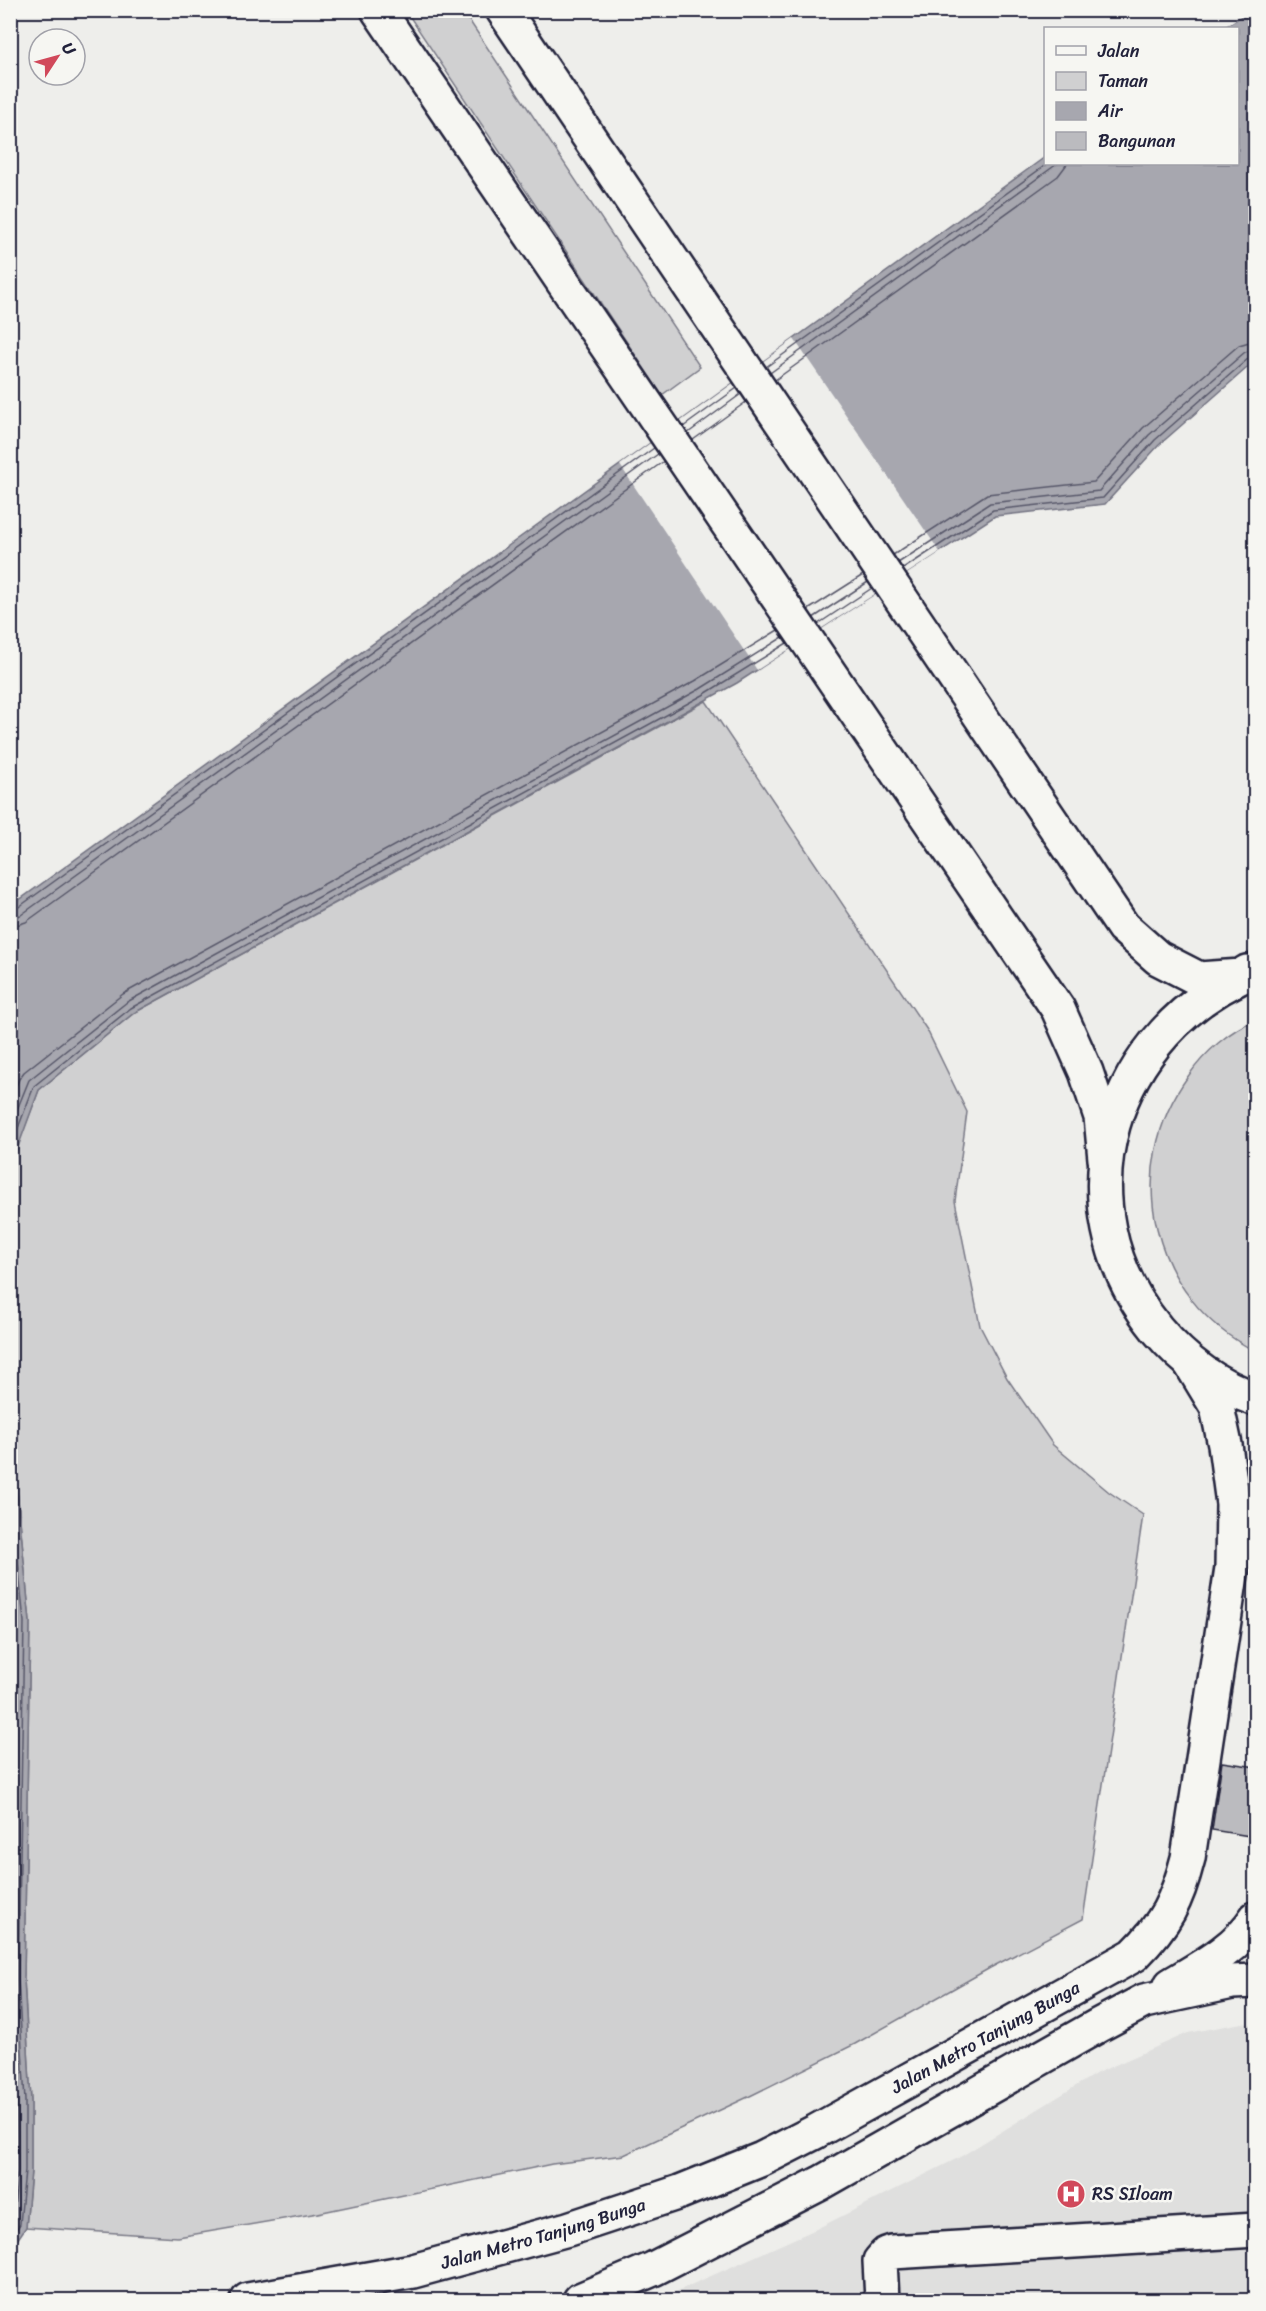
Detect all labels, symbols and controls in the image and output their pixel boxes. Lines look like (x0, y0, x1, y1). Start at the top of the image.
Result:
north arrow (27, 27, 87, 87)
legend (1044, 27, 1239, 165)
text: Jalan (1097, 35, 1140, 67)
text: U (54, 36, 84, 62)
text: Taman (1098, 65, 1148, 97)
text: Air (1097, 95, 1124, 127)
text: Bangunan (1098, 125, 1176, 157)
street label: Jalan Metro Tanjung Bunga (884, 1971, 1087, 2103)
hospital icon: RS SIloam (1055, 2178, 1087, 2210)
place label: RS SIloam (1092, 2178, 1173, 2210)
street label: Jalan Metro Tanjung Bunga (436, 2188, 651, 2279)

